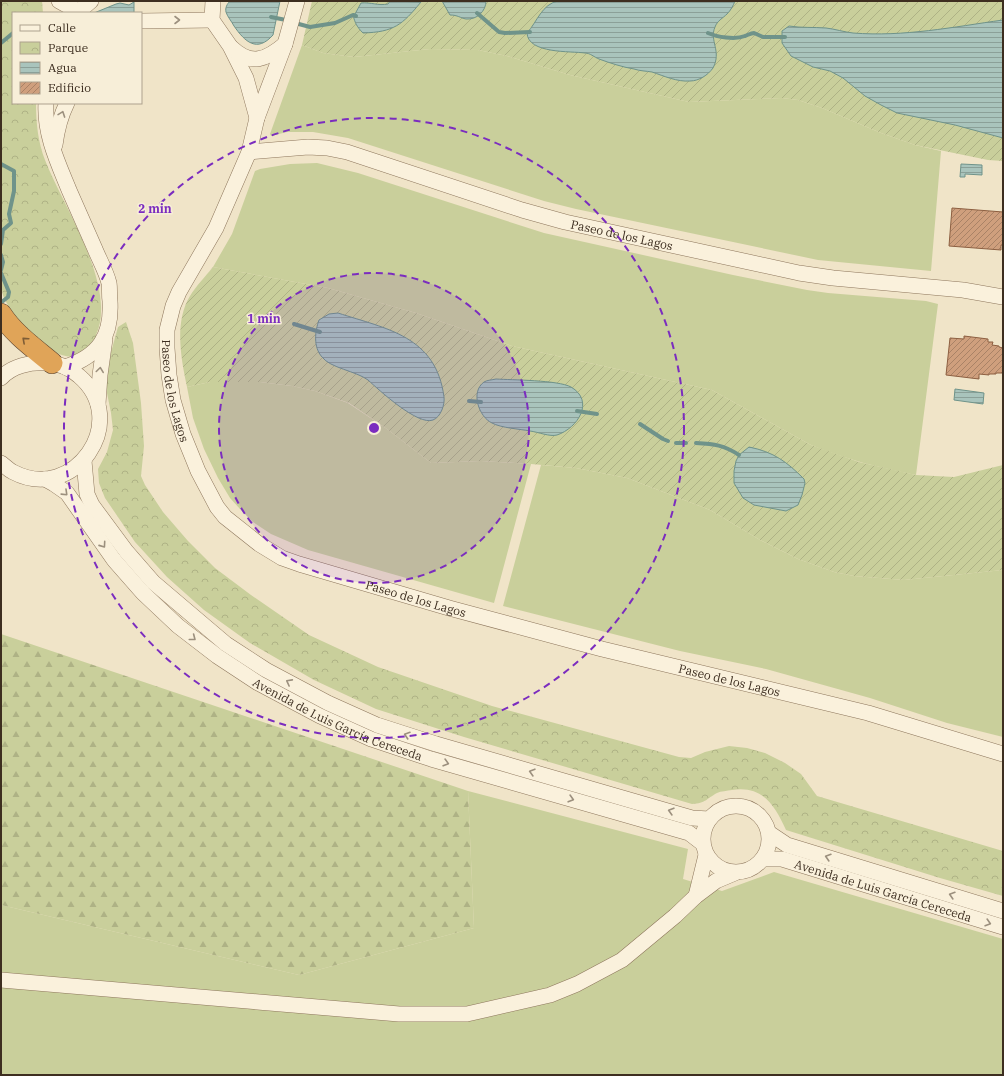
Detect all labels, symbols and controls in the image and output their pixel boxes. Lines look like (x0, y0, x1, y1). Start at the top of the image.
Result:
legend (12, 12, 142, 104)
one-way arrow (174, 16, 180, 24)
text: Calle (48, 20, 76, 35)
text: Parque (48, 40, 88, 55)
text: Agua (48, 60, 77, 75)
text: Edificio (48, 80, 91, 95)
one-way arrow (57, 111, 66, 118)
text: 2 min (138, 201, 172, 216)
street label: Paseo de los Lagos (570, 216, 675, 253)
text: 1 min (247, 311, 281, 326)
one-way arrow (22, 337, 30, 345)
street label: Paseo de los Lagos (159, 340, 193, 444)
one-way arrow (96, 367, 104, 373)
centre of rings (367, 421, 381, 435)
one-way arrow (60, 488, 68, 496)
one-way arrow (98, 541, 106, 548)
street label: Paseo de los Lagos (364, 576, 468, 620)
one-way arrow (189, 633, 196, 640)
street label: Paseo de los Lagos (677, 660, 782, 699)
street label: Avenida de Luis García Cereceda (250, 674, 425, 763)
one-way arrow (286, 679, 293, 687)
one-way arrow (404, 731, 411, 740)
one-way arrow (442, 758, 449, 767)
one-way arrow (529, 768, 536, 777)
one-way arrow (567, 794, 574, 803)
one-way arrow (667, 808, 674, 816)
one-way arrow (825, 853, 832, 862)
street label: Avenida de Luis García Cereceda (793, 856, 974, 925)
one-way arrow (949, 892, 956, 900)
one-way arrow (985, 918, 992, 927)

